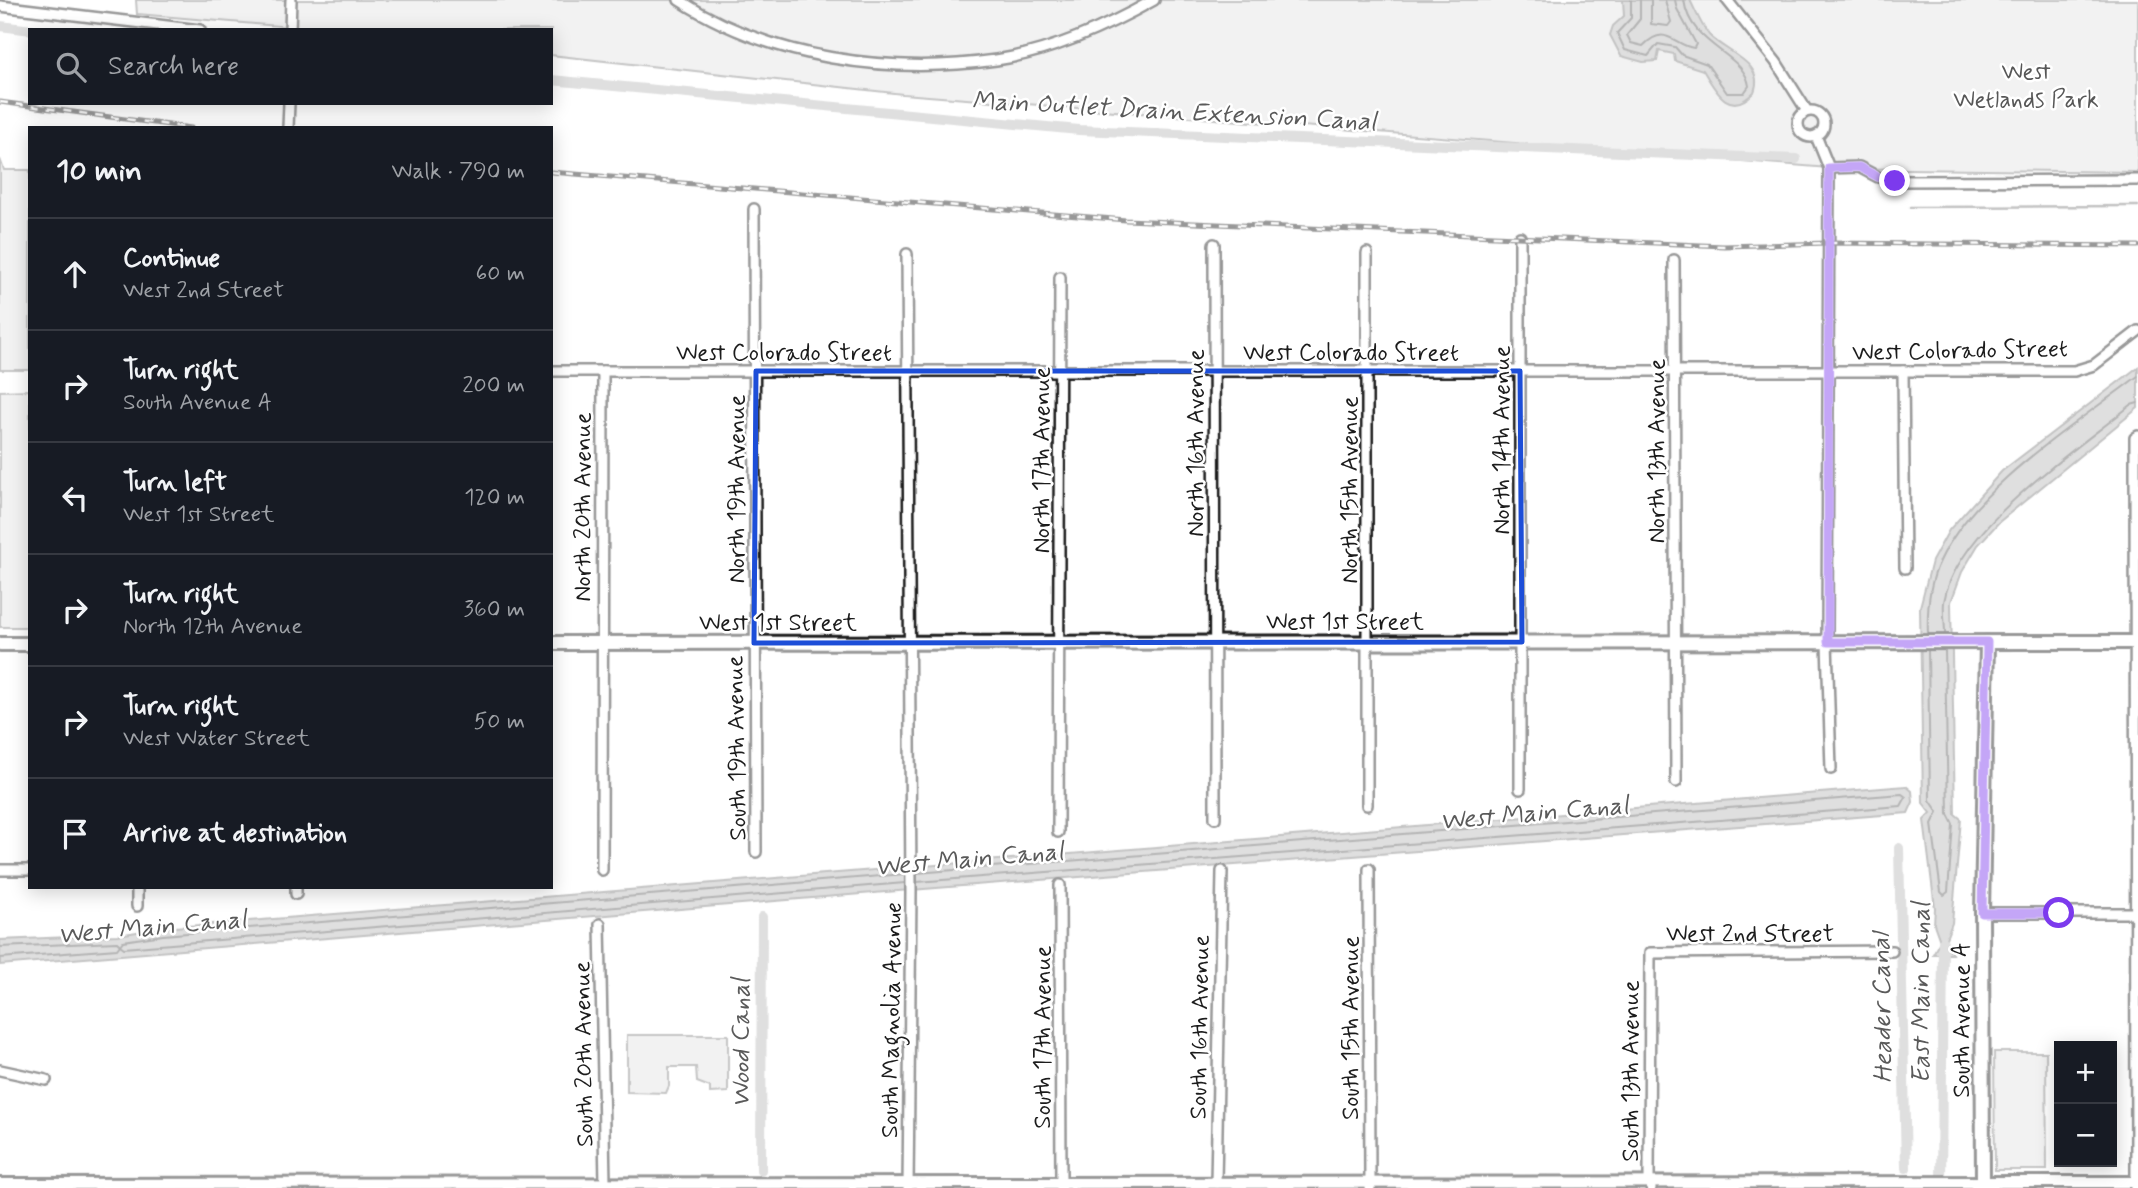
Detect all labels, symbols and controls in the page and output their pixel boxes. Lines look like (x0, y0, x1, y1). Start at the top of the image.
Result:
search box (28, 28, 553, 105)
icon: search (52, 48, 90, 86)
text: Search here (108, 50, 239, 84)
park label: West Wetlands Park (1953, 57, 2099, 116)
water label: Main Outlet Drain Extension Canal (971, 84, 1380, 140)
text: 10 min (56, 152, 142, 191)
text: Walk · 790 m (392, 157, 525, 187)
route end (1879, 165, 1910, 196)
text: Continue (123, 242, 220, 276)
icon: ahead (56, 255, 94, 293)
text: 60 m (476, 259, 525, 289)
text: West 2nd Street (123, 276, 284, 306)
street label: West Colorado Street (1852, 334, 2068, 369)
street label: West Colorado Street (676, 338, 892, 369)
street label: West Colorado Street (1243, 338, 1459, 369)
street label: North 14th Avenue (1487, 345, 1518, 535)
street label: North 16th Avenue (1181, 349, 1212, 537)
text: Turn right (123, 354, 239, 388)
street label: North 13th Avenue (1642, 358, 1673, 543)
street label: North 17th Avenue (1027, 366, 1058, 553)
icon: right (56, 367, 94, 405)
text: 200 m (462, 371, 525, 401)
text: South Avenue A (123, 388, 272, 418)
street label: North 19th Avenue (722, 394, 753, 584)
street label: North 15th Avenue (1335, 396, 1366, 584)
street label: North 20th Avenue (568, 412, 599, 602)
text: Turn left (123, 466, 227, 500)
icon: left (56, 479, 94, 517)
text: 120 m (464, 483, 525, 513)
text: West 1st Street (123, 500, 275, 530)
text: Turn right (123, 578, 239, 612)
icon: right (56, 591, 94, 629)
text: 360 m (464, 595, 525, 625)
street label: West 1st Street (1266, 607, 1424, 638)
street label: West 1st Street (699, 608, 857, 639)
text: North 12th Avenue (123, 612, 303, 642)
street label: South 19th Avenue (720, 655, 755, 841)
text: Turn right (123, 690, 239, 724)
icon: right (56, 703, 94, 741)
text: 50 m (474, 707, 525, 737)
text: West Water Street (123, 724, 310, 754)
water label: West Main Canal (1438, 789, 1633, 839)
icon: arrive (56, 815, 94, 853)
text: Arrive at destination (123, 817, 347, 851)
water label: West Main Canal (873, 835, 1068, 885)
route start (2043, 897, 2074, 928)
water label: East Main Canal (1905, 899, 1939, 1084)
street label: South Magnolia Avenue (875, 902, 913, 1138)
water label: West Main Canal (56, 903, 251, 953)
street label: West 2nd Street (1666, 919, 1834, 950)
water label: Header Canal (1865, 929, 1901, 1083)
street label: South 16th Avenue (1183, 934, 1218, 1120)
street label: South 15th Avenue (1336, 936, 1367, 1120)
street label: South Avenue A (1947, 942, 1978, 1098)
street label: South 17th Avenue (1028, 945, 1059, 1129)
street label: South 20th Avenue (567, 961, 602, 1147)
water label: Wood Canal (725, 976, 759, 1108)
street label: South 13th Avenue (1616, 980, 1647, 1162)
map controls (2054, 1041, 2117, 1167)
button: + (2054, 1041, 2117, 1104)
button: − (2054, 1104, 2117, 1167)

